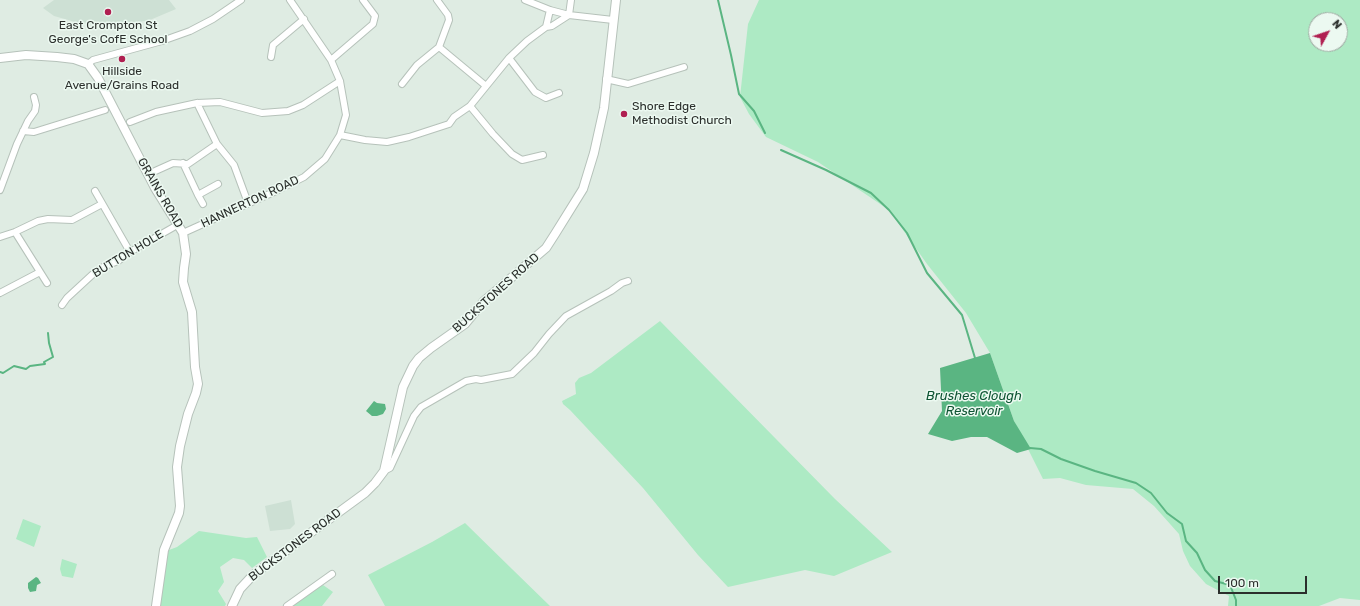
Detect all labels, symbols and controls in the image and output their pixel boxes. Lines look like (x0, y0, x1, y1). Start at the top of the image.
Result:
marker: East Crompton St George's CofE School (103, 7, 113, 17)
north arrow (1308, 12, 1348, 52)
text: N (1329, 17, 1344, 32)
place label: East Crompton St George's CofE School (49, 19, 167, 47)
marker: Hillside Avenue/Grains Road (117, 54, 127, 64)
place label: Hillside Avenue/Grains Road (65, 65, 179, 93)
place label: Shore Edge Methodist Church (632, 100, 732, 128)
marker: Shore Edge Methodist Church (619, 109, 629, 119)
street label: GRAINS ROAD (134, 156, 186, 230)
street label: HANNERTON ROAD (199, 173, 301, 231)
street label: BUTTON HOLE (90, 227, 166, 281)
street label: BUCKSTONES ROAD (450, 250, 542, 336)
water label: Brushes Clough Reservoir (926, 388, 1022, 419)
street label: BUCKSTONES ROAD (246, 506, 344, 584)
scale bar (1220, 568, 1309, 594)
text: 100 m (1225, 576, 1259, 590)

